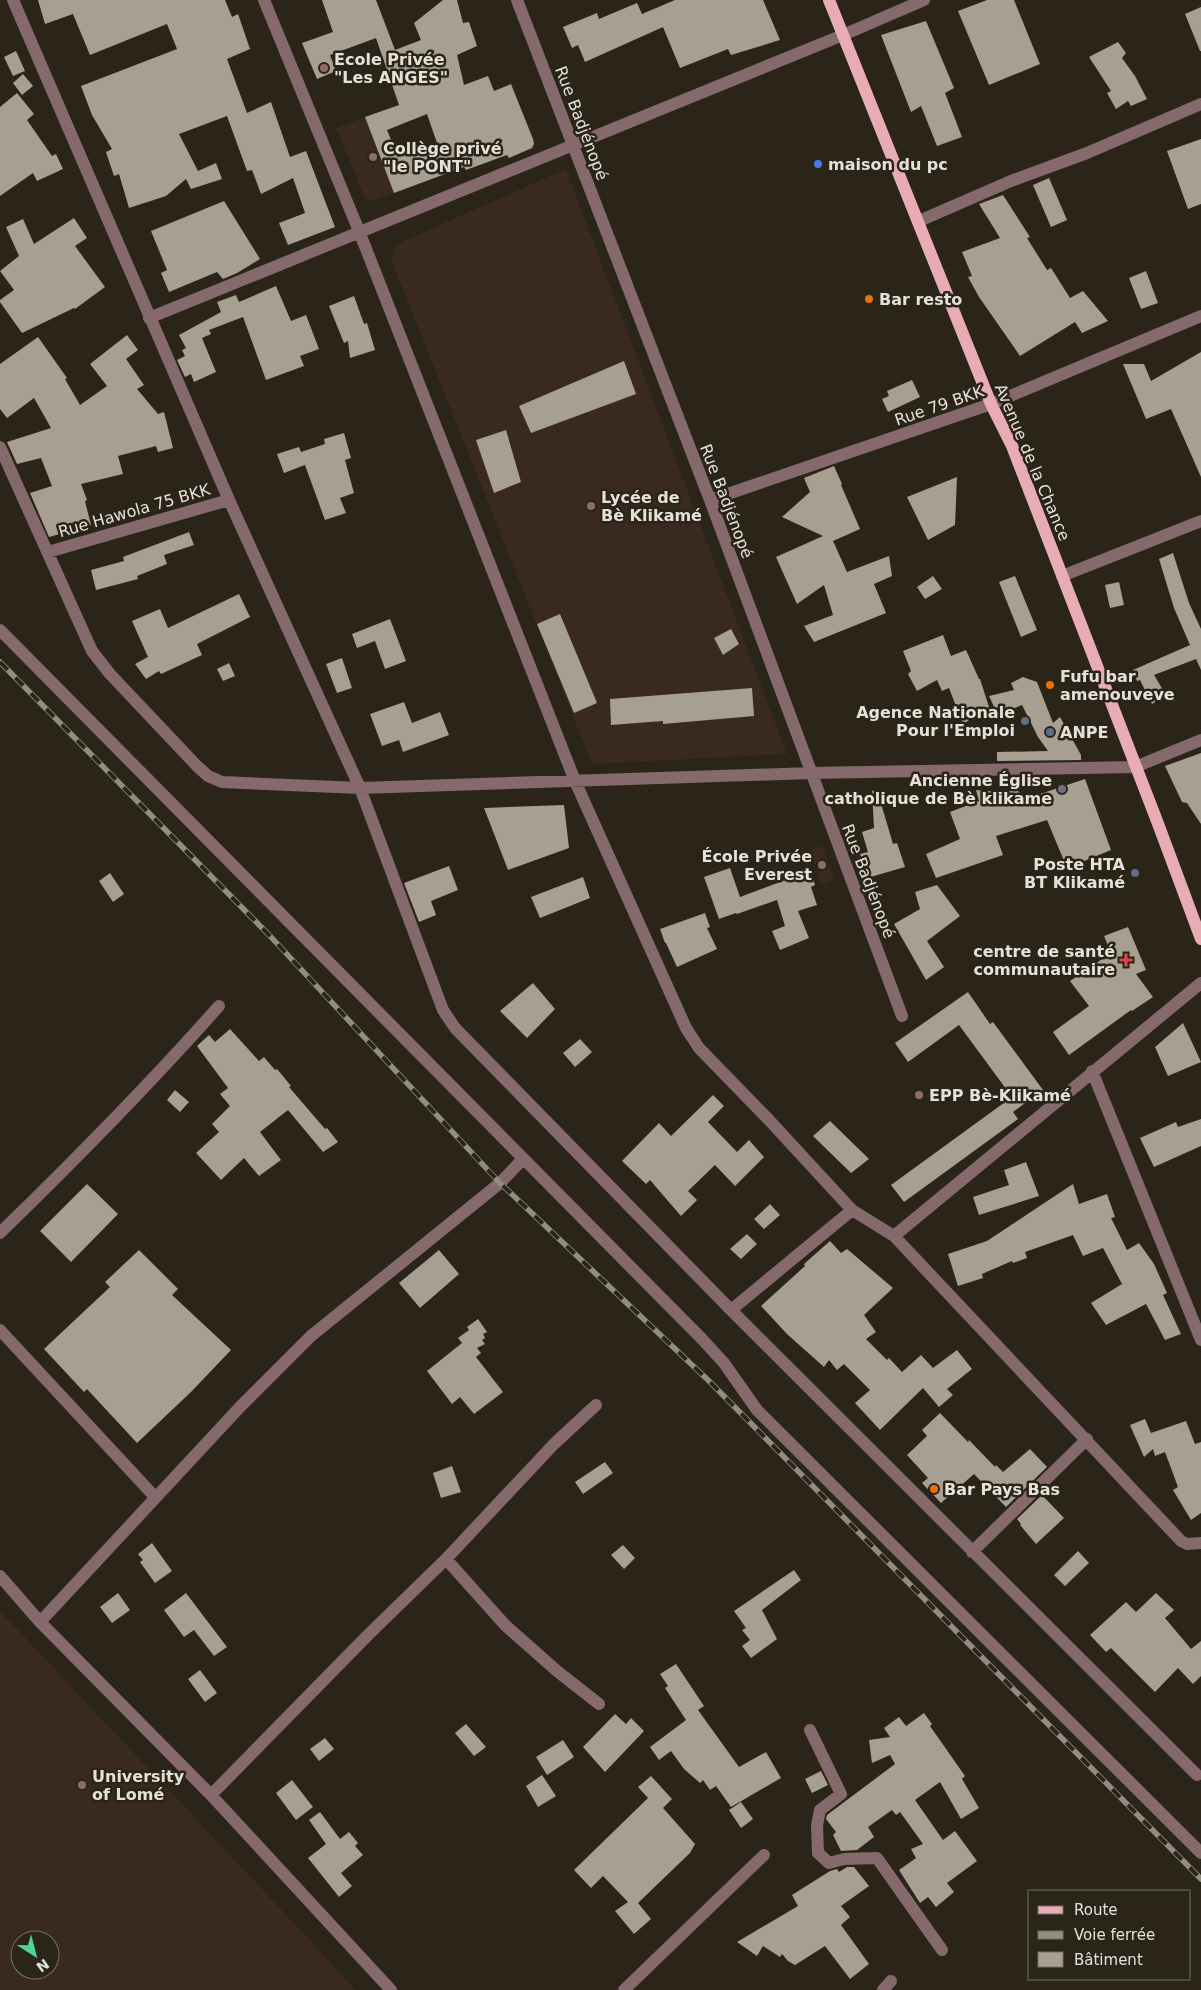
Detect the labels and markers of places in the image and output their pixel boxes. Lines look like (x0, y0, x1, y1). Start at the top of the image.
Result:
place label: Ecole Privée "Les ANGES" (334, 50, 448, 87)
marker: Ecole Privée "Les ANGES" (318, 62, 330, 74)
place label: Collège privé "le PONT" (383, 139, 502, 176)
marker: Collège privé "le PONT" (367, 151, 379, 163)
place label: maison du pc (828, 155, 948, 174)
marker: maison du pc (812, 158, 824, 170)
place label: Bar resto (879, 290, 962, 309)
marker: Bar resto (863, 293, 875, 305)
place label: Lycée de Bè Klikamé (601, 488, 702, 525)
marker: Lycée de Bè Klikamé (585, 500, 597, 512)
place label: Fufu bar amenouveve (1060, 667, 1175, 704)
marker: Fufu bar amenouveve (1044, 679, 1056, 691)
place label: Agence Nationale Pour l'Emploi (856, 703, 1015, 740)
marker: Agence Nationale Pour l'Emploi (1019, 715, 1031, 727)
place label: ANPE (1060, 723, 1108, 742)
marker: ANPE (1044, 726, 1056, 738)
place label: Ancienne Église catholique de Bè klikame (824, 771, 1052, 808)
marker: Ancienne Église catholique de Bè klikame (1056, 783, 1068, 795)
place label: École Privée Everest (701, 847, 812, 884)
place label: Poste HTA BT Klikamé (1024, 855, 1126, 892)
marker: École Privée Everest (816, 859, 828, 871)
marker: Poste HTA BT Klikamé (1129, 867, 1141, 879)
place label: centre de santé communautaire (973, 942, 1115, 979)
marker: centre de santé communautaire (1119, 953, 1133, 967)
place label: EPP Bè-Klikamé (929, 1086, 1071, 1105)
marker: EPP Bè-Klikamé (913, 1089, 925, 1101)
place label: Bar Pays Bas (944, 1480, 1060, 1499)
marker: Bar Pays Bas (928, 1483, 940, 1495)
place label: University of Lomé (92, 1767, 185, 1804)
marker: University of Lomé (76, 1779, 88, 1791)

